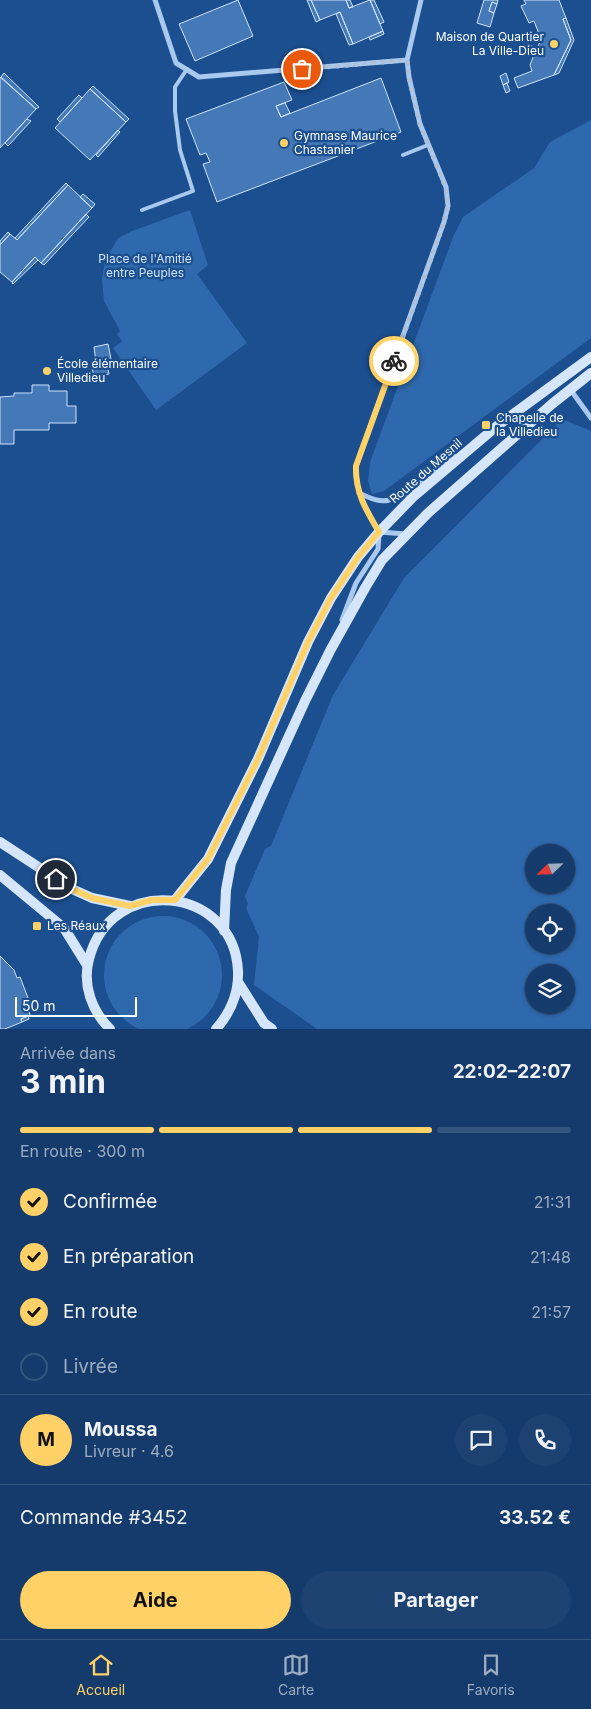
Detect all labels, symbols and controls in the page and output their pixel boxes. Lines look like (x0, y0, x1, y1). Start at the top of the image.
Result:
place label: Maison de Quartier La Ville-Dieu (436, 29, 544, 58)
marker: Maison de Quartier La Ville-Dieu (548, 38, 560, 50)
pin (281, 48, 323, 90)
icon: bag (288, 55, 316, 83)
place label: Gymnase Maurice Chastanier (294, 128, 397, 157)
marker: Gymnase Maurice Chastanier (278, 137, 290, 149)
park label: Place de l'Amitié entre Peuples (98, 251, 192, 280)
courier (369, 336, 419, 386)
icon: bike (380, 347, 408, 375)
place label: École élémentaire Villedieu (57, 356, 158, 385)
marker: École élémentaire Villedieu (41, 365, 53, 377)
place label: Chapelle de la Villedieu (496, 410, 563, 439)
marker: Chapelle de la Villedieu (480, 419, 492, 431)
street label: Route du Mesnil (386, 435, 465, 506)
north arrow (525, 844, 575, 894)
map controls (525, 844, 575, 1014)
pin (35, 858, 77, 900)
icon: home (42, 865, 70, 893)
button: locate (525, 904, 575, 954)
place label: Les Réaux (47, 918, 106, 933)
marker: Les Réaux (31, 920, 43, 932)
button: layers (525, 964, 575, 1014)
scale bar (15, 994, 138, 1017)
text: 50 m (22, 997, 56, 1014)
text: Arrivée dans (20, 1043, 116, 1063)
text: 22:02–22:07 (453, 1060, 571, 1083)
text: 3 min (20, 1062, 106, 1101)
text: En route · 300 m (20, 1141, 145, 1161)
icon: check (20, 1188, 48, 1216)
text: Confirmée (63, 1190, 157, 1213)
text: 21:31 (534, 1192, 571, 1212)
icon: check (20, 1243, 48, 1271)
text: En préparation (63, 1245, 194, 1268)
text: 21:48 (530, 1247, 571, 1267)
icon: check (20, 1298, 48, 1326)
text: En route (63, 1300, 138, 1323)
text: 21:57 (531, 1302, 571, 1322)
text: Livrée (63, 1355, 118, 1378)
button: chat (455, 1414, 507, 1466)
button: phone (519, 1414, 571, 1466)
text: Moussa (84, 1418, 158, 1441)
text: M (37, 1428, 55, 1451)
text: Livreur · 4.6 (84, 1441, 174, 1461)
text: Commande #3452 (20, 1506, 188, 1529)
text: 33.52 € (499, 1506, 571, 1529)
button: Aide (20, 1571, 291, 1629)
button: Partager (301, 1571, 571, 1629)
tab: Accueil (76, 1651, 125, 1698)
tab: Carte (278, 1651, 314, 1698)
tab: Favoris (467, 1651, 515, 1698)

